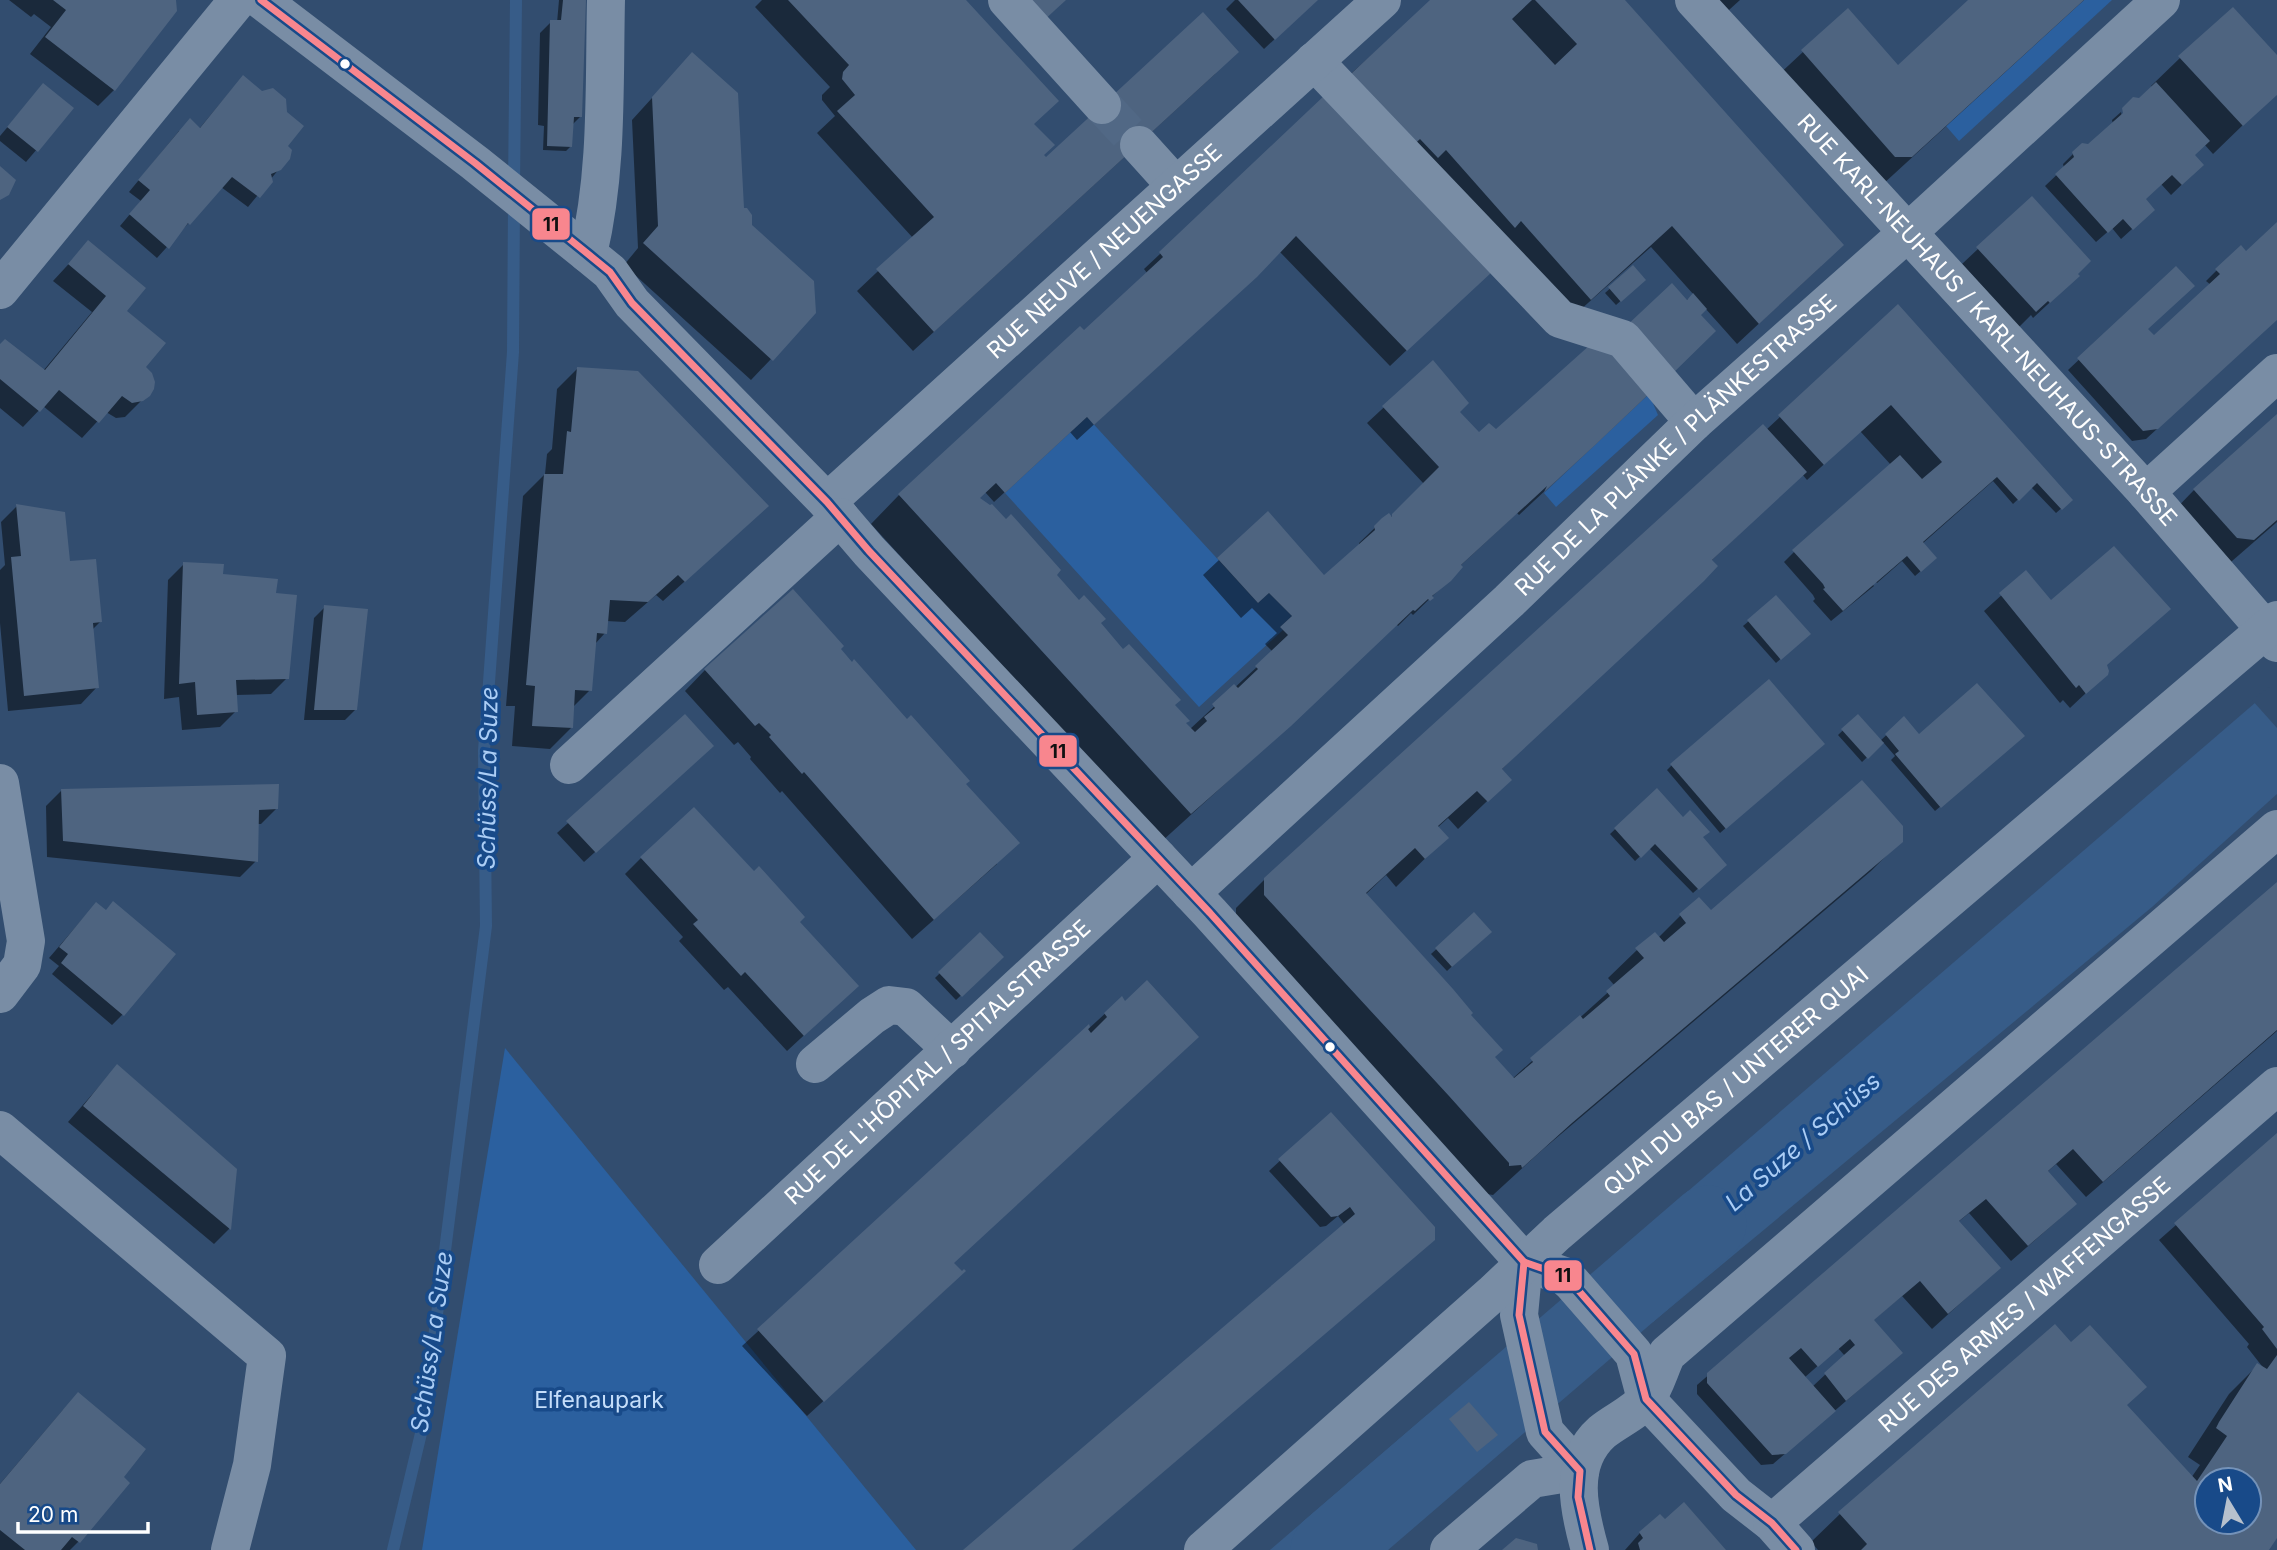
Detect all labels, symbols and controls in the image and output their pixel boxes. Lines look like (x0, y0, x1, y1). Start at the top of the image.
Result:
unlabelled marker (338, 57, 352, 71)
street label: RUE KARL-NEUHAUS / KARL-NEUHAUS-STRASSE (1792, 108, 2183, 532)
street label: RUE NEUVE / NEUENGASSE (981, 138, 1228, 364)
line badge: 11 (531, 207, 571, 241)
text: 11 (543, 213, 559, 236)
street label: RUE DE LA PLÄNKE / PLÄNKESTRASSE (1509, 288, 1842, 602)
water label: Schüss/La Suze (471, 686, 504, 870)
line badge: 11 (1038, 734, 1078, 768)
text: 11 (1050, 740, 1066, 763)
street label: RUE DE L'HÔPITAL / SPITALSTRASSE (779, 914, 1096, 1210)
street label: QUAI DU BAS / UNTERER QUAI (1597, 960, 1874, 1201)
unlabelled marker (1323, 1040, 1337, 1054)
water label: La Suze / Schüss (1719, 1066, 1886, 1217)
street label: RUE DES ARMES / WAFFENGASSE (1873, 1171, 2176, 1438)
water label: Schüss/La Suze (404, 1249, 459, 1434)
line badge: 11 (1543, 1259, 1583, 1292)
text: 11 (1555, 1264, 1571, 1287)
park label: Elfenaupark (534, 1386, 664, 1414)
north arrow (2193, 1466, 2263, 1536)
text: N (2216, 1472, 2234, 1497)
scale bar (18, 1490, 147, 1534)
text: 20 m (28, 1502, 78, 1527)

